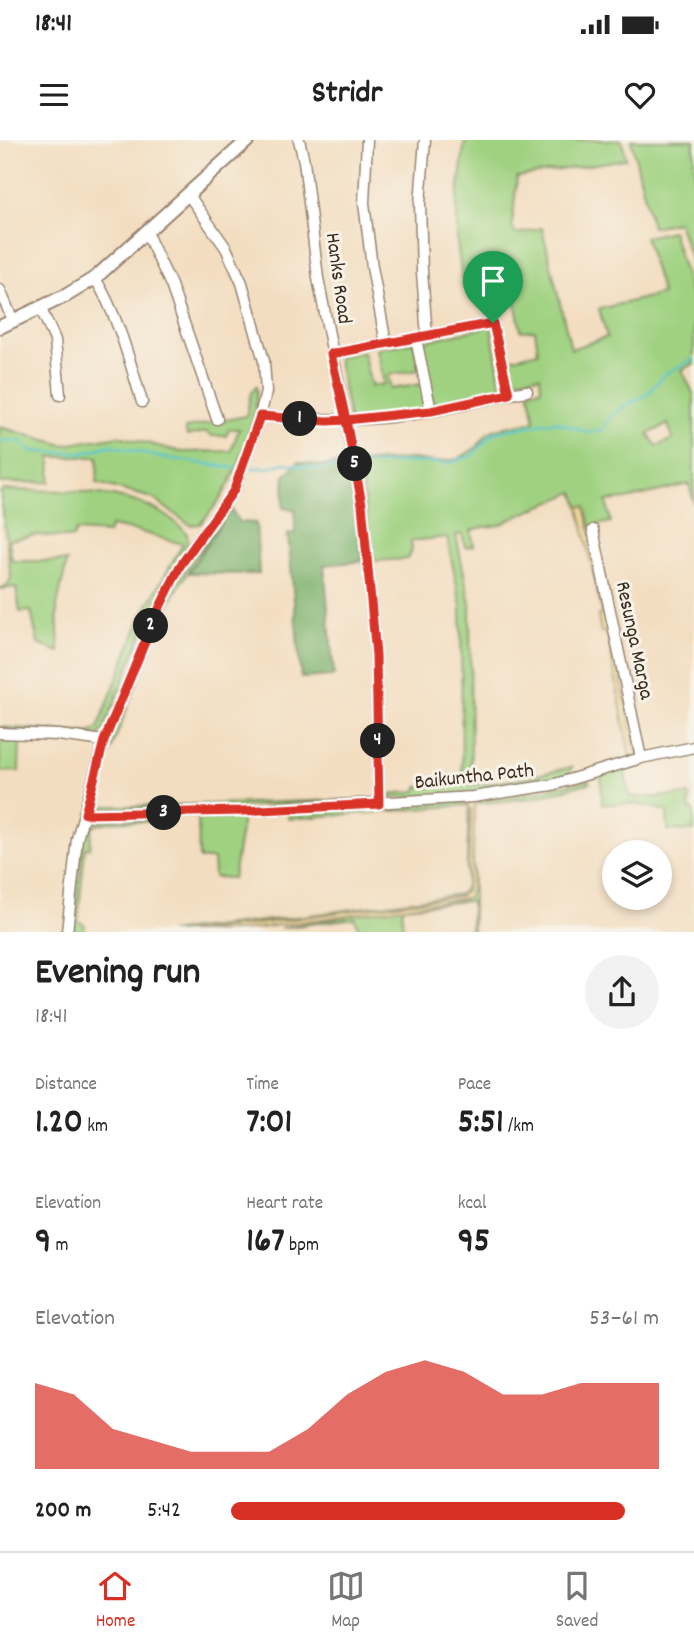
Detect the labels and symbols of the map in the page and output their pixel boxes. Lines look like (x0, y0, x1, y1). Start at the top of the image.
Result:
street label: Hanks Road (316, 231, 358, 326)
pin (463, 251, 523, 323)
pin: 1 (282, 402, 318, 436)
pin: 5 (338, 446, 372, 482)
street label: Resunga Marga (606, 579, 660, 704)
pin: 2 (134, 608, 168, 644)
pin: 4 (360, 724, 396, 758)
street label: Baikuntha Path (413, 757, 535, 799)
pin: 3 (146, 796, 182, 830)

